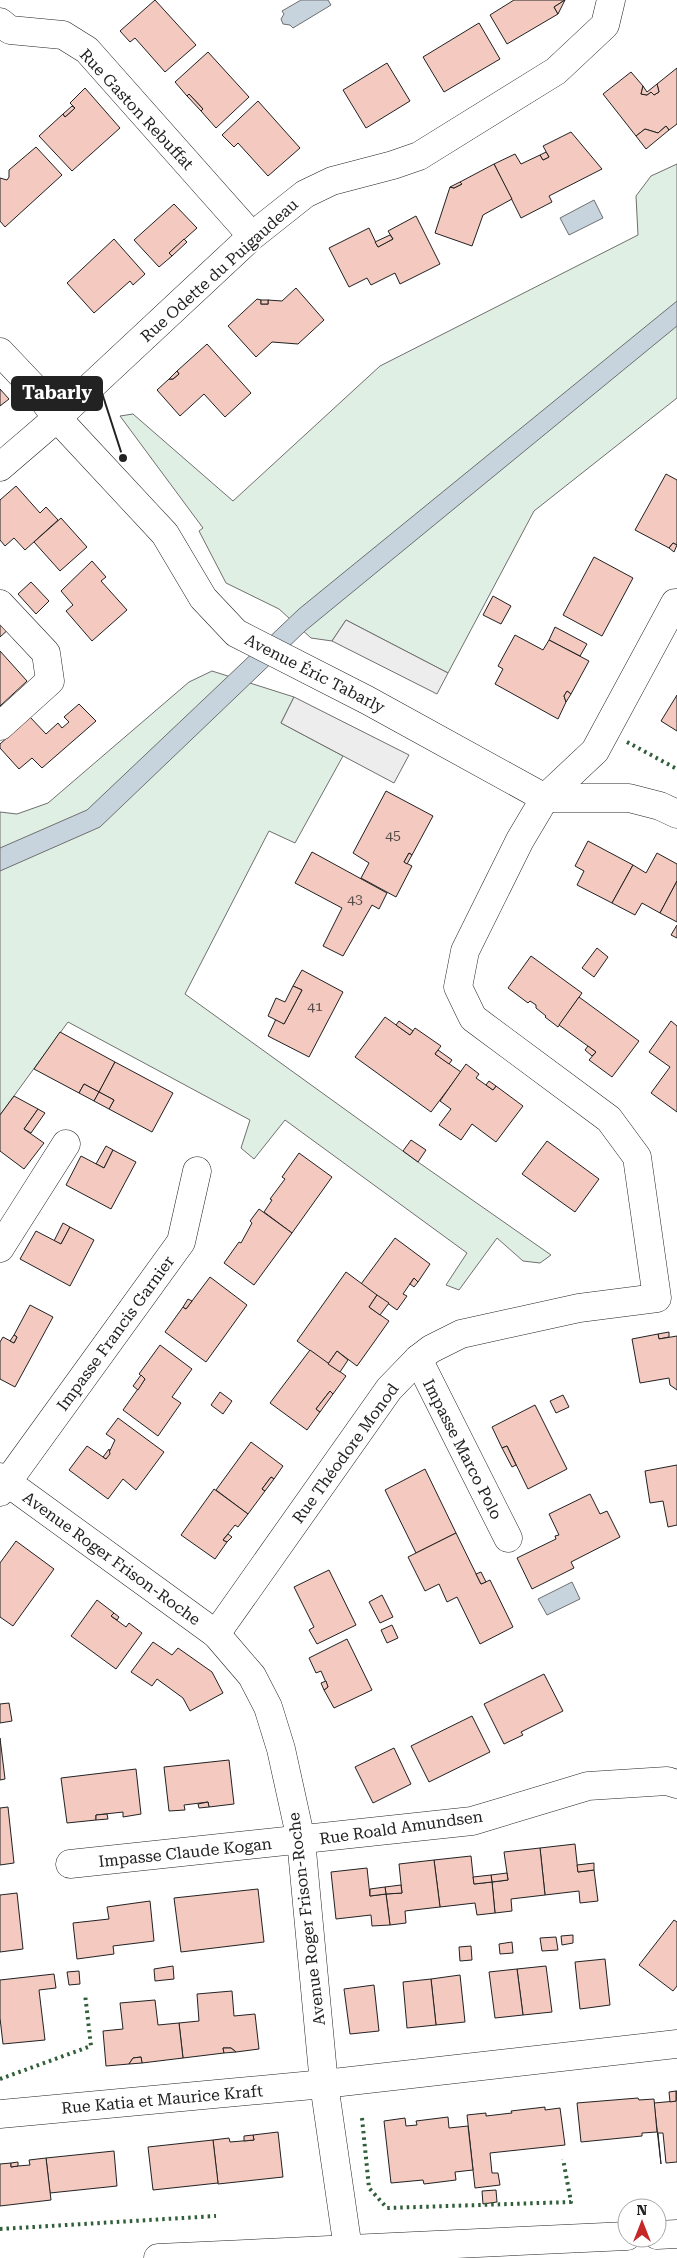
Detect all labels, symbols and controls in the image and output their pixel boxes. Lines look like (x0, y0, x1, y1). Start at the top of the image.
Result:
street label: Rue Gaston Rebuffat (76, 45, 198, 174)
street label: Rue Odette du Puigaudeau (137, 195, 302, 346)
callout: Tabarly (12, 377, 102, 410)
text: Tabarly (22, 382, 92, 403)
street label: Avenue Éric Tabarly (242, 630, 388, 717)
house number: 45 (385, 827, 401, 843)
house number: 43 (347, 891, 363, 907)
house number: 41 (307, 998, 323, 1014)
street label: Impasse Francis Garnier (53, 1252, 178, 1414)
street label: Impasse Marco Polo (419, 1376, 506, 1523)
street label: Rue Théodore Monod (288, 1380, 402, 1527)
street label: Avenue Roger Frison-Roche (19, 1488, 204, 1629)
street label: Rue Roald Amundsen (318, 1807, 484, 1848)
street label: Avenue Roger Frison-Roche (284, 1811, 329, 2027)
street label: Impasse Claude Kogan (97, 1834, 273, 1871)
street label: Rue Katia et Maurice Kraft (60, 2081, 264, 2118)
north arrow (617, 2198, 667, 2248)
text: N (637, 2202, 648, 2218)

